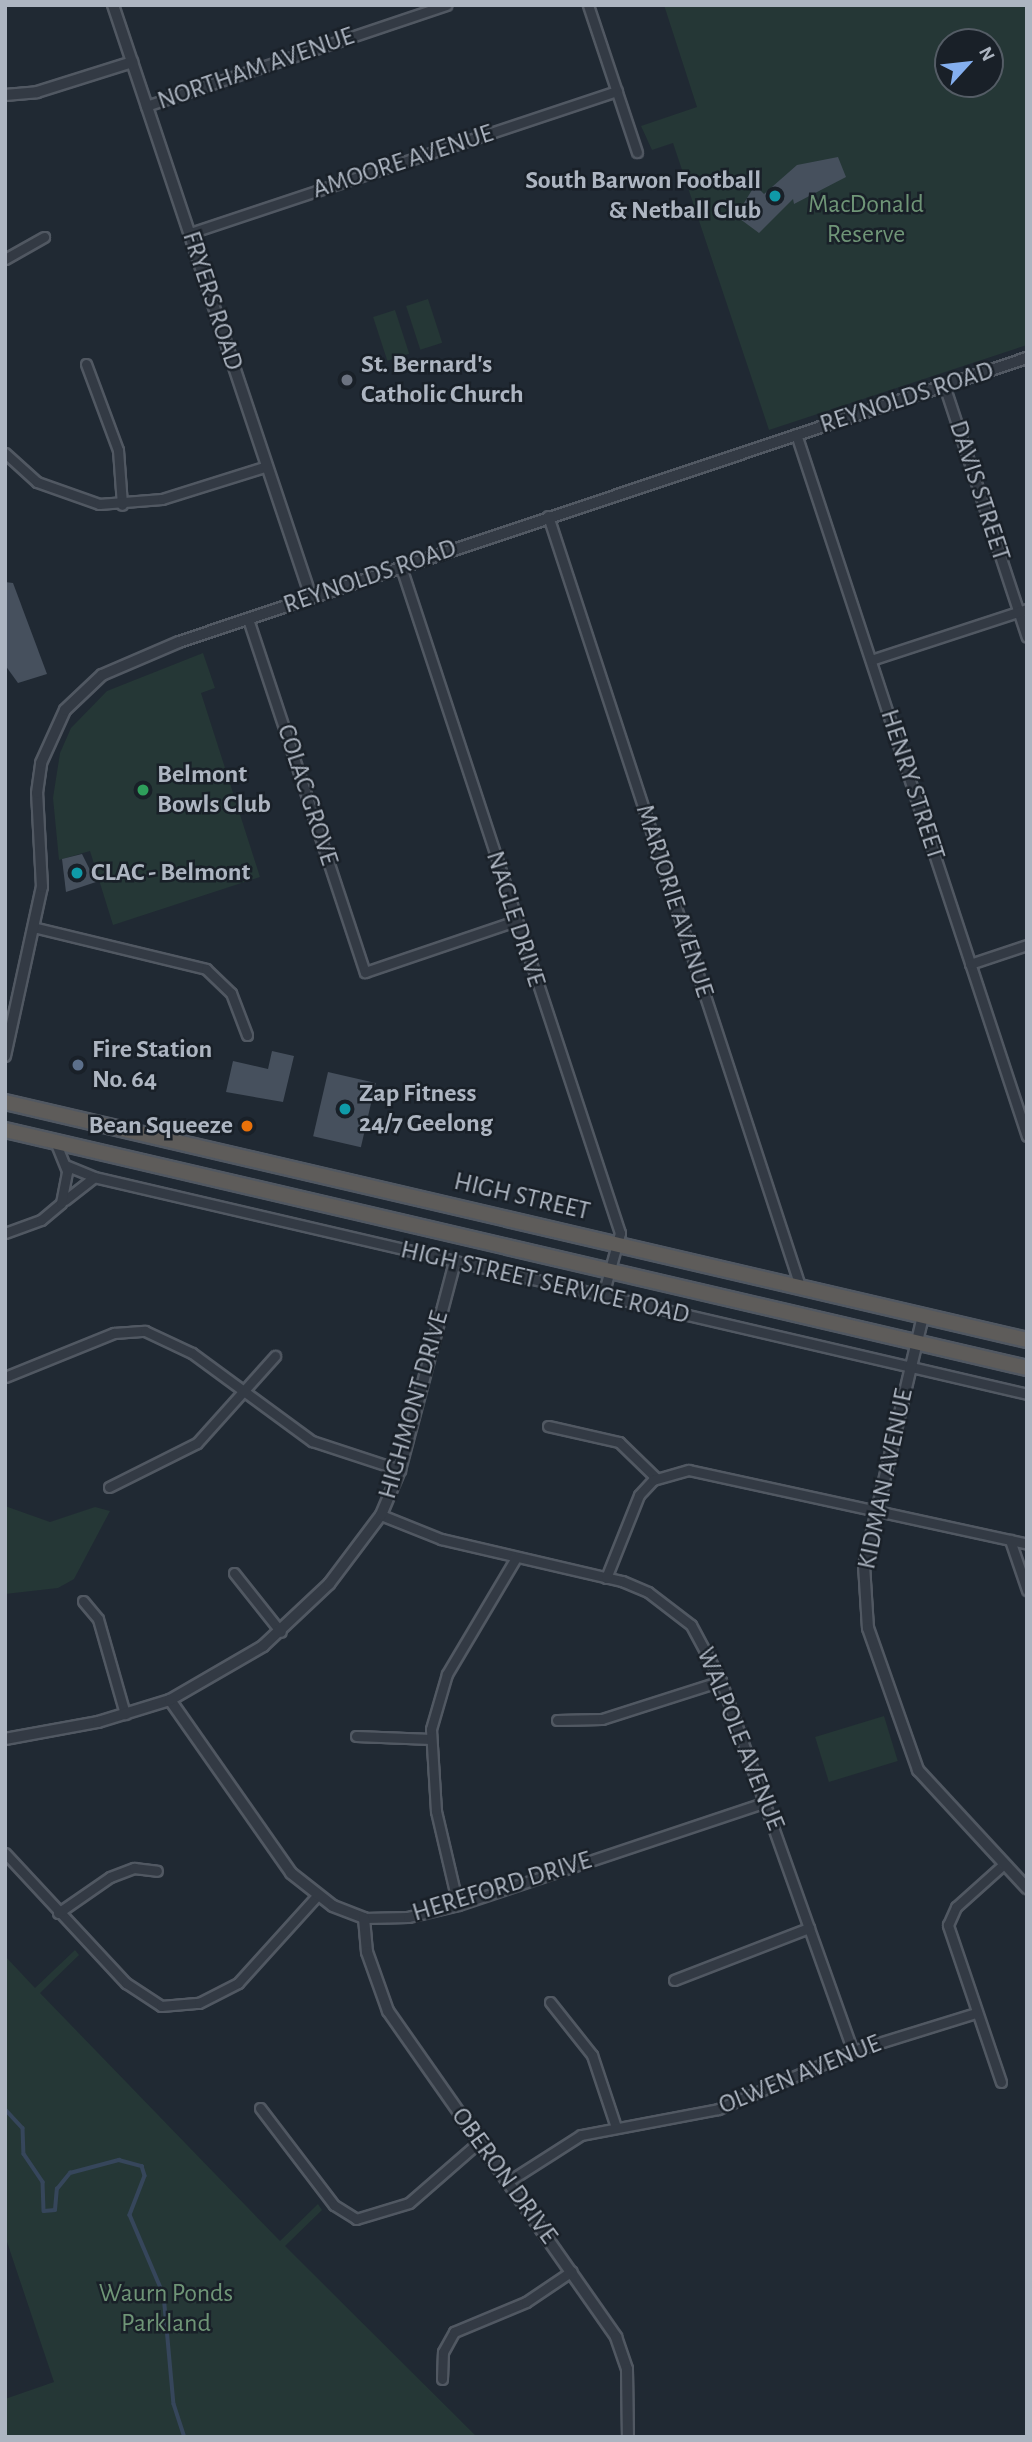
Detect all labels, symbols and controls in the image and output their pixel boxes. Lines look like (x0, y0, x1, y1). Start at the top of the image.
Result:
street label: NORTHAM AVENUE (154, 21, 358, 117)
north arrow (934, 28, 1004, 98)
text: N (975, 44, 998, 64)
street label: AMOORE AVENUE (309, 118, 497, 206)
place label: South Barwon Football & Netball Club (525, 165, 761, 227)
marker: South Barwon Football & Netball Club (767, 188, 783, 204)
park label: MacDonald Reserve (808, 189, 924, 250)
street label: FRYERS ROAD (175, 228, 249, 374)
place label: St. Bernard's Catholic Church (361, 349, 524, 410)
street label: REYNOLDS ROAD (816, 355, 998, 441)
marker: St. Bernard's Catholic Church (339, 372, 355, 388)
street label: DAVIS STREET (942, 417, 1016, 565)
street label: REYNOLDS ROAD (279, 533, 461, 621)
street label: HENRY STREET (873, 706, 951, 864)
street label: COLAC GROVE (270, 721, 344, 869)
place label: Belmont Bowls Club (157, 759, 271, 820)
marker: Belmont Bowls Club (135, 782, 151, 798)
street label: MARJORIE AVENUE (628, 801, 720, 1001)
street label: NAGLE DRIVE (478, 847, 552, 991)
place label: CLAC - Belmont (91, 857, 250, 889)
marker: CLAC - Belmont (69, 865, 85, 881)
place label: Fire Station No. 64 (92, 1034, 212, 1096)
marker: Fire Station No. 64 (70, 1057, 86, 1073)
place label: Zap Fitness 24/7 Geelong (359, 1078, 493, 1140)
marker: Zap Fitness 24/7 Geelong (337, 1101, 353, 1117)
place label: Bean Squeeze (89, 1110, 233, 1142)
marker: Bean Squeeze (239, 1118, 255, 1134)
street label: HIGH STREET (451, 1166, 593, 1228)
street label: HIGH STREET SERVICE ROAD (398, 1235, 692, 1331)
street label: HIGHMONT DRIVE (372, 1307, 456, 1503)
street label: KIDMAN AVENUE (852, 1386, 920, 1572)
street label: WALPOLE AVENUE (689, 1643, 791, 1835)
street label: HEREFORD DRIVE (409, 1845, 595, 1929)
street label: OLWEN AVENUE (714, 2028, 886, 2122)
street label: OBERON DRIVE (444, 2102, 564, 2250)
park label: Waurn Ponds Parkland (99, 2278, 233, 2340)

